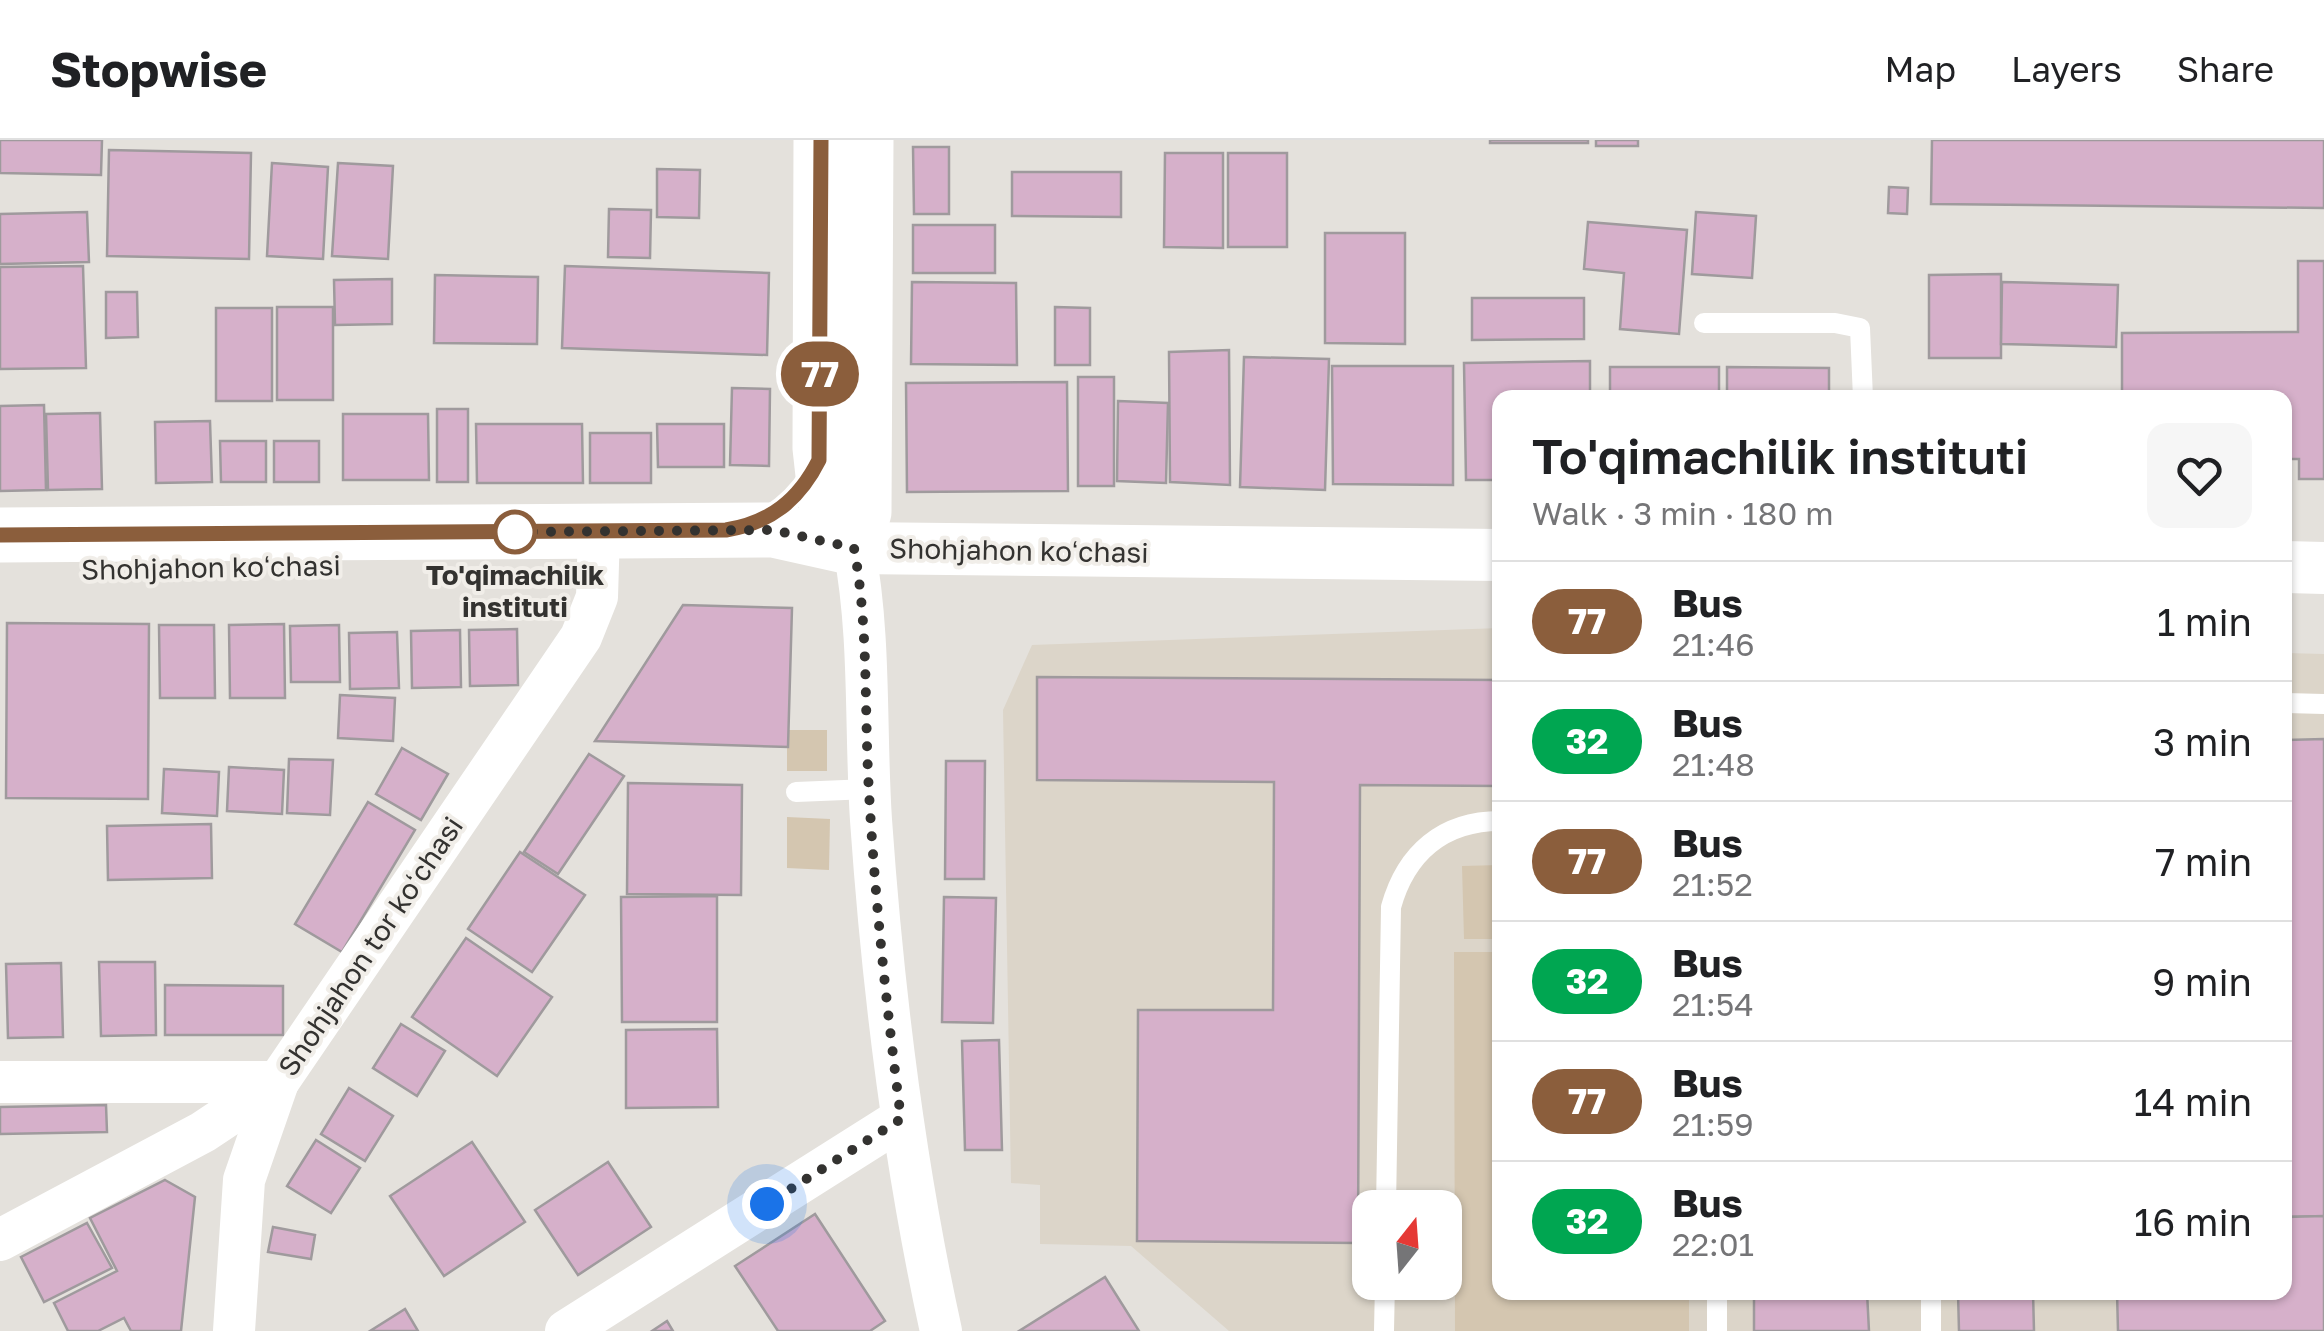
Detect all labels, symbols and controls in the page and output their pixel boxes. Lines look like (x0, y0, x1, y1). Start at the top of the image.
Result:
text: Stopwise (50, 40, 267, 98)
text: Map (1885, 48, 1956, 90)
text: Layers (2011, 48, 2122, 90)
text: Share (2177, 48, 2274, 90)
line badge: 77 (775, 342, 865, 406)
text: 77 (801, 353, 839, 395)
button: heart (2147, 423, 2252, 528)
text: To'qimachilik instituti (1532, 427, 2028, 485)
text: Walk · 3 min · 180 m (1532, 494, 1834, 532)
marker: To'qimachilik instituti (494, 511, 536, 553)
street label: Shohjahon koʻchasi (889, 531, 1149, 569)
street label: Shohjahon koʻchasi (81, 548, 341, 586)
place label: To'qimachilik instituti (426, 558, 604, 623)
text: Bus (1672, 580, 1743, 625)
text: 1 min (2157, 599, 2252, 644)
text: 77 (1568, 600, 1606, 642)
text: 21:46 (1672, 625, 1755, 663)
text: Bus (1672, 700, 1743, 745)
text: 3 min (2153, 719, 2252, 764)
text: 32 (1566, 720, 1608, 762)
text: 21:48 (1672, 745, 1755, 783)
street label: Shohjahon tor koʻchasi (271, 810, 469, 1082)
text: Bus (1672, 820, 1743, 865)
text: 7 min (2155, 839, 2252, 884)
text: 77 (1568, 840, 1606, 882)
text: 21:52 (1672, 865, 1753, 903)
text: Bus (1672, 940, 1743, 985)
text: 9 min (2152, 959, 2252, 1004)
text: 32 (1566, 960, 1608, 1002)
text: 21:54 (1672, 985, 1754, 1023)
text: Bus (1672, 1060, 1743, 1105)
text: 14 min (2134, 1079, 2252, 1124)
text: 77 (1568, 1080, 1606, 1122)
text: 21:59 (1672, 1105, 1754, 1143)
your location (742, 1179, 792, 1229)
text: Bus (1672, 1180, 1743, 1225)
north arrow (1352, 1190, 1462, 1300)
map controls (1352, 1190, 1462, 1300)
text: 16 min (2134, 1199, 2252, 1244)
text: 32 (1566, 1200, 1608, 1242)
text: 22:01 (1672, 1225, 1754, 1263)

